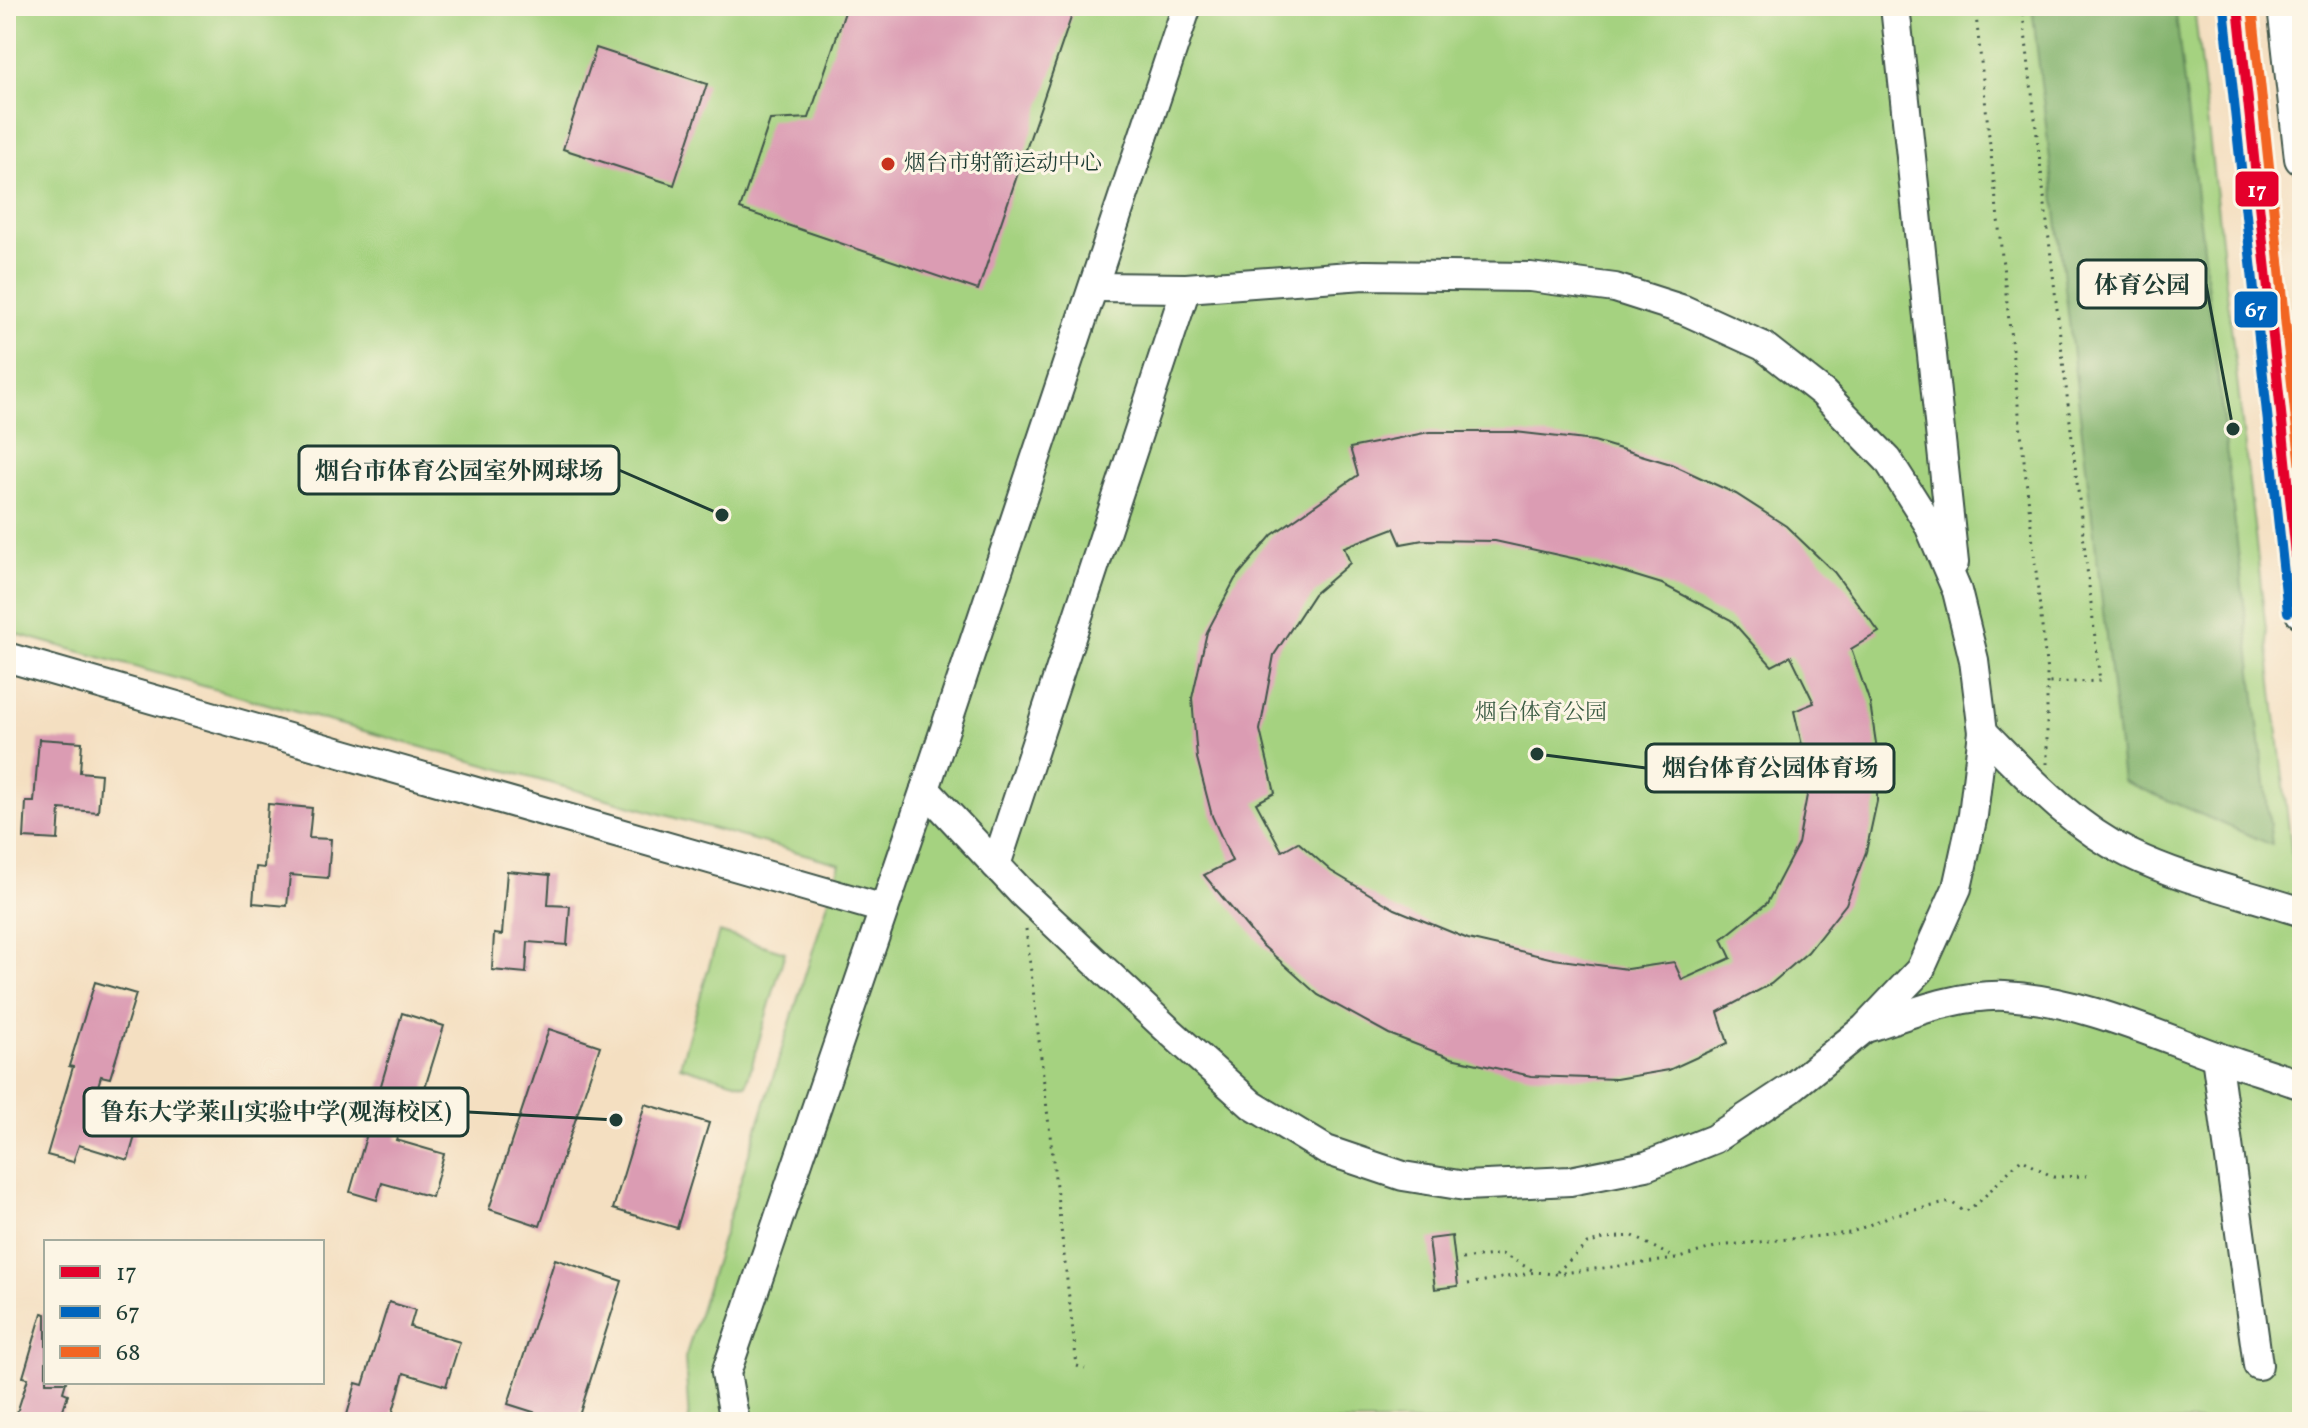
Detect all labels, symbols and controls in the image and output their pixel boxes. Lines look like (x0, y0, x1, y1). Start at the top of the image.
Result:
place label: 烟台市射箭运动中心 (904, 149, 1102, 180)
marker: 烟台市射箭运动中心 (879, 155, 897, 173)
line badge: 17 (2234, 170, 2280, 208)
text: 17 (2247, 176, 2267, 207)
callout: 体育公园 (2078, 260, 2206, 308)
text: 体育公园 (2094, 270, 2190, 304)
line badge: 67 (2233, 290, 2279, 329)
text: 67 (2245, 296, 2267, 327)
callout: 烟台市体育公园室外网球场 (299, 446, 619, 494)
text: 烟台市体育公园室外网球场 (315, 456, 603, 490)
park label: 烟台体育公园 (1475, 698, 1607, 729)
callout: 烟台体育公园体育场 (1646, 744, 1894, 792)
text: 烟台体育公园体育场 (1662, 753, 1878, 787)
callout: 鲁东大学莱山实验中学(观海校区) (84, 1088, 468, 1136)
text: 鲁东大学莱山实验中学(观海校区) (100, 1097, 452, 1131)
legend (44, 1240, 324, 1384)
text: 17 (116, 1257, 137, 1291)
text: 67 (116, 1297, 140, 1331)
text: 68 (116, 1337, 140, 1371)

